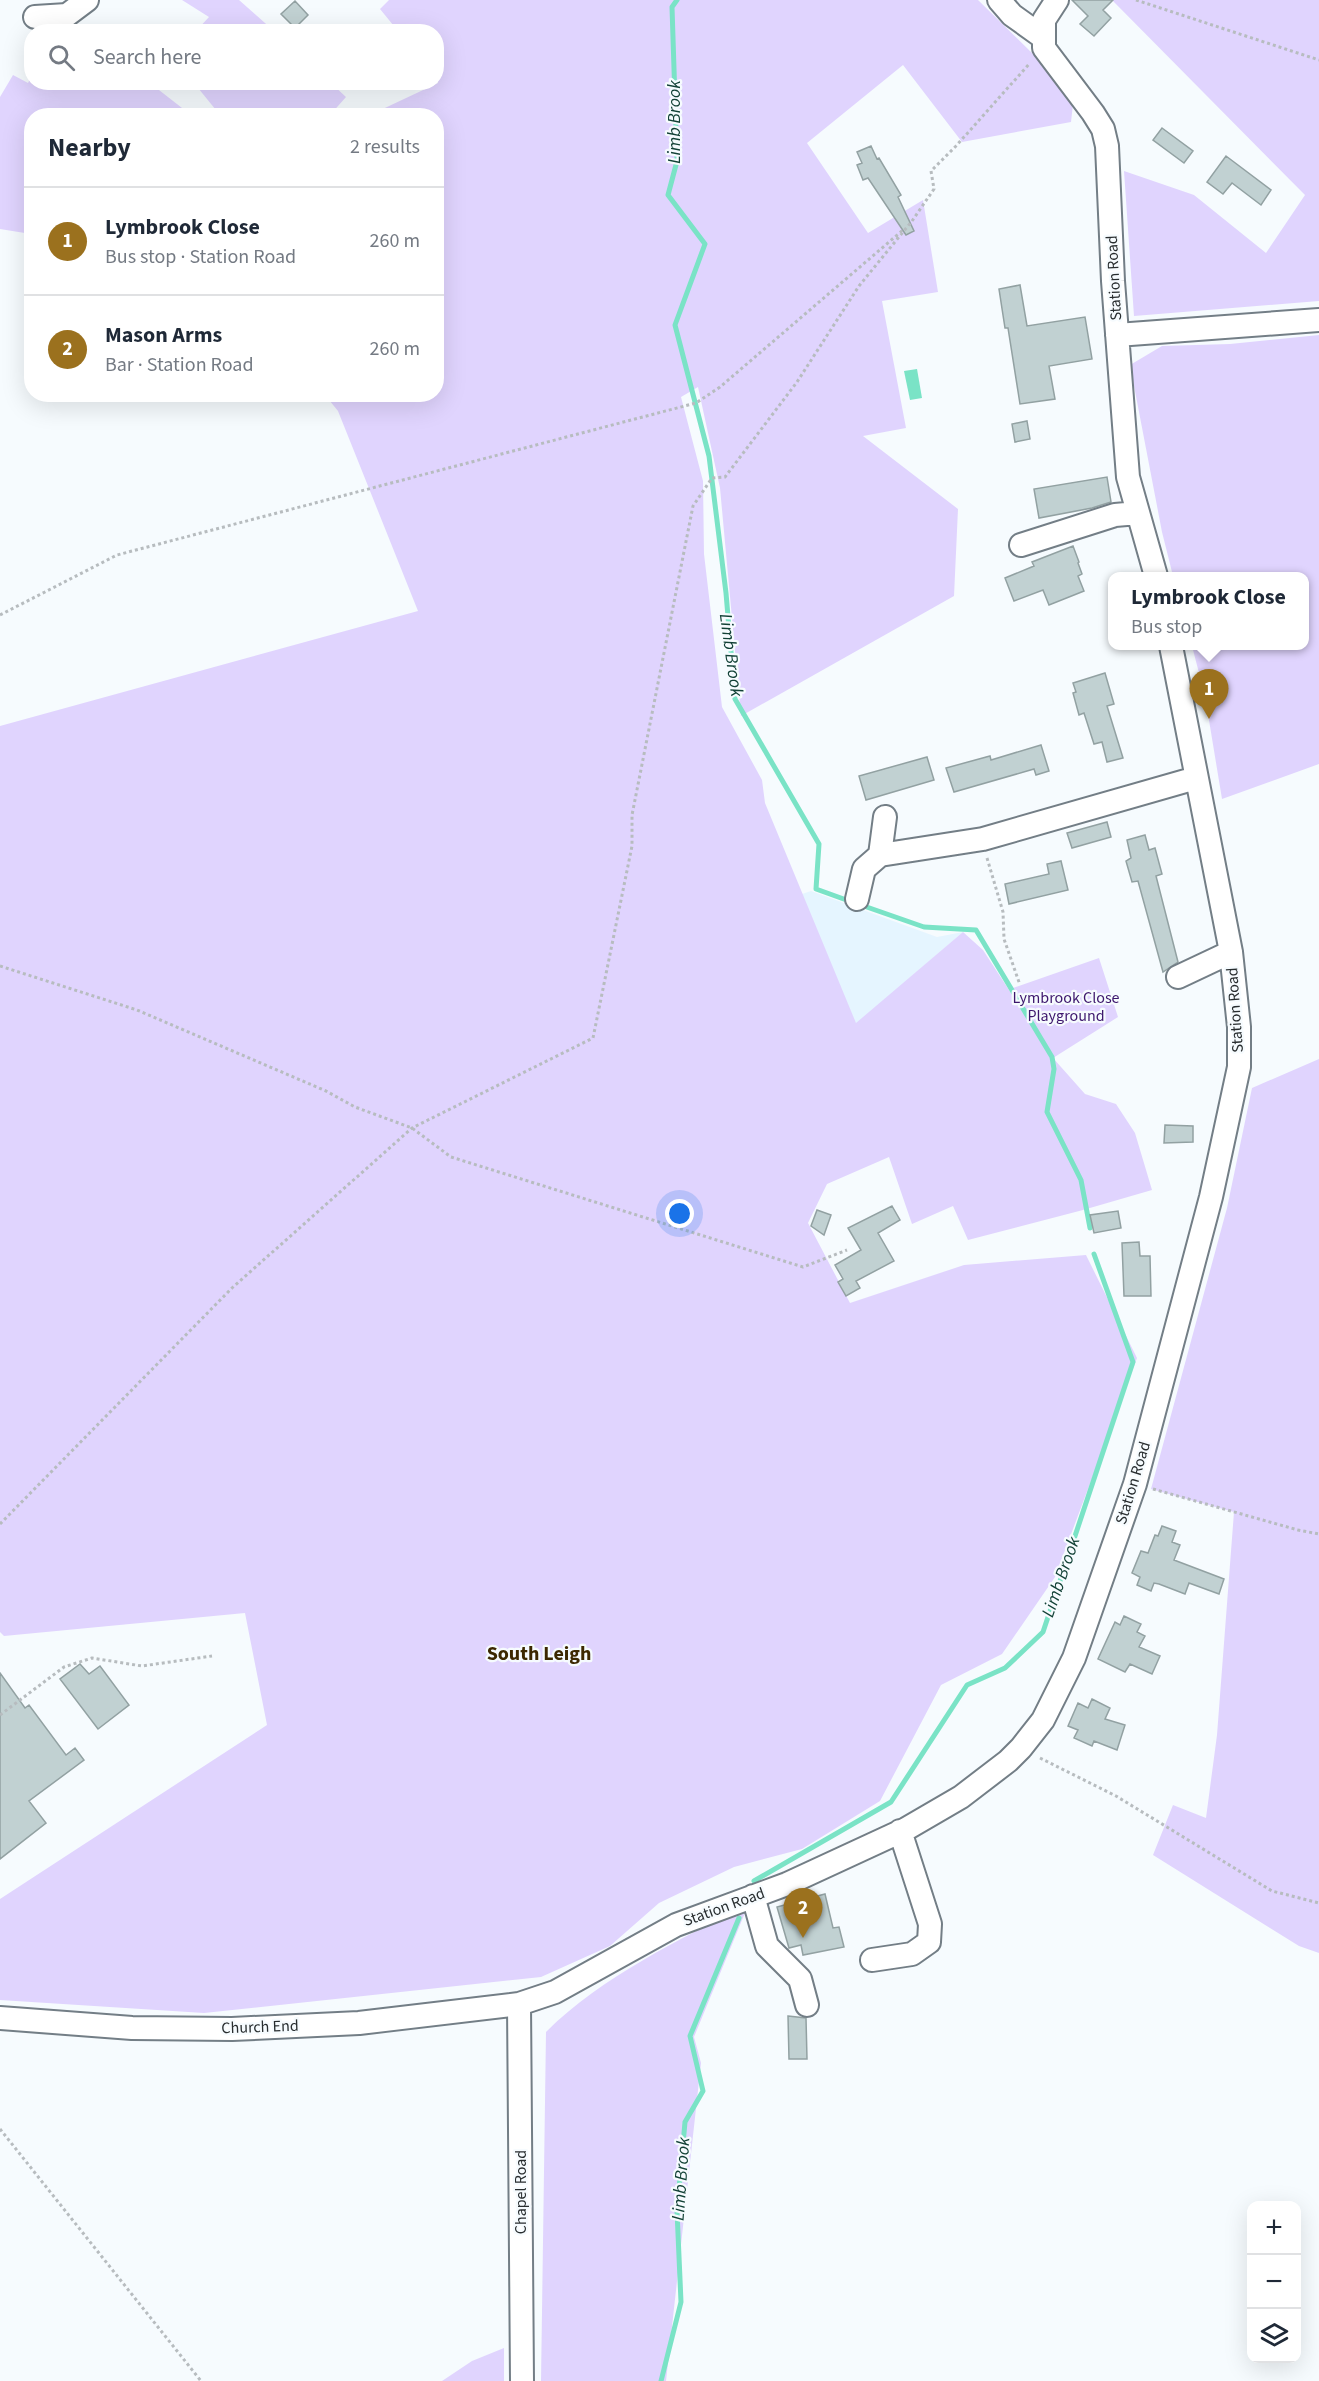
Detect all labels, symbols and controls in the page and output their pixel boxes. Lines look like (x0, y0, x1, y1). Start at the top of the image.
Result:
search box (24, 24, 444, 90)
icon: search (45, 41, 78, 74)
text: Search here (93, 41, 201, 73)
water label: Limb Brook (662, 80, 687, 164)
text: Nearby (48, 129, 131, 166)
text: 2 results (350, 133, 420, 161)
text: Lymbrook Close (105, 211, 260, 243)
text: 1 (62, 227, 73, 255)
text: 260 m (370, 227, 420, 255)
street label: Station Road (1101, 235, 1127, 321)
text: Bus stop · Station Road (105, 243, 296, 271)
text: Mason Arms (105, 319, 222, 351)
text: 2 (62, 335, 73, 363)
text: 260 m (370, 335, 420, 363)
text: Bar · Station Road (105, 351, 254, 379)
popup (1108, 572, 1309, 650)
text: Lymbrook Close (1131, 581, 1286, 613)
water label: Limb Brook (713, 612, 749, 699)
text: Bus stop (1131, 613, 1202, 641)
pin: 1 (1190, 670, 1228, 719)
street label: Station Road (1221, 967, 1249, 1053)
park label: Lymbrook Close Playground (1012, 987, 1120, 1027)
your location (665, 1199, 694, 1228)
street label: Station Road (1110, 1439, 1156, 1527)
water label: Limb Brook (1036, 1533, 1087, 1621)
district label: South Leigh (487, 1640, 591, 1668)
street label: Station Road (680, 1882, 768, 1932)
pin: 2 (784, 1888, 822, 1938)
street label: Church End (221, 2015, 299, 2039)
water label: Limb Brook (666, 2136, 696, 2222)
street label: Chapel Road (510, 2150, 532, 2234)
map controls (1247, 2201, 1301, 2363)
button: + (1247, 2201, 1301, 2255)
button: − (1247, 2255, 1301, 2309)
button: layers (1247, 2309, 1301, 2363)

